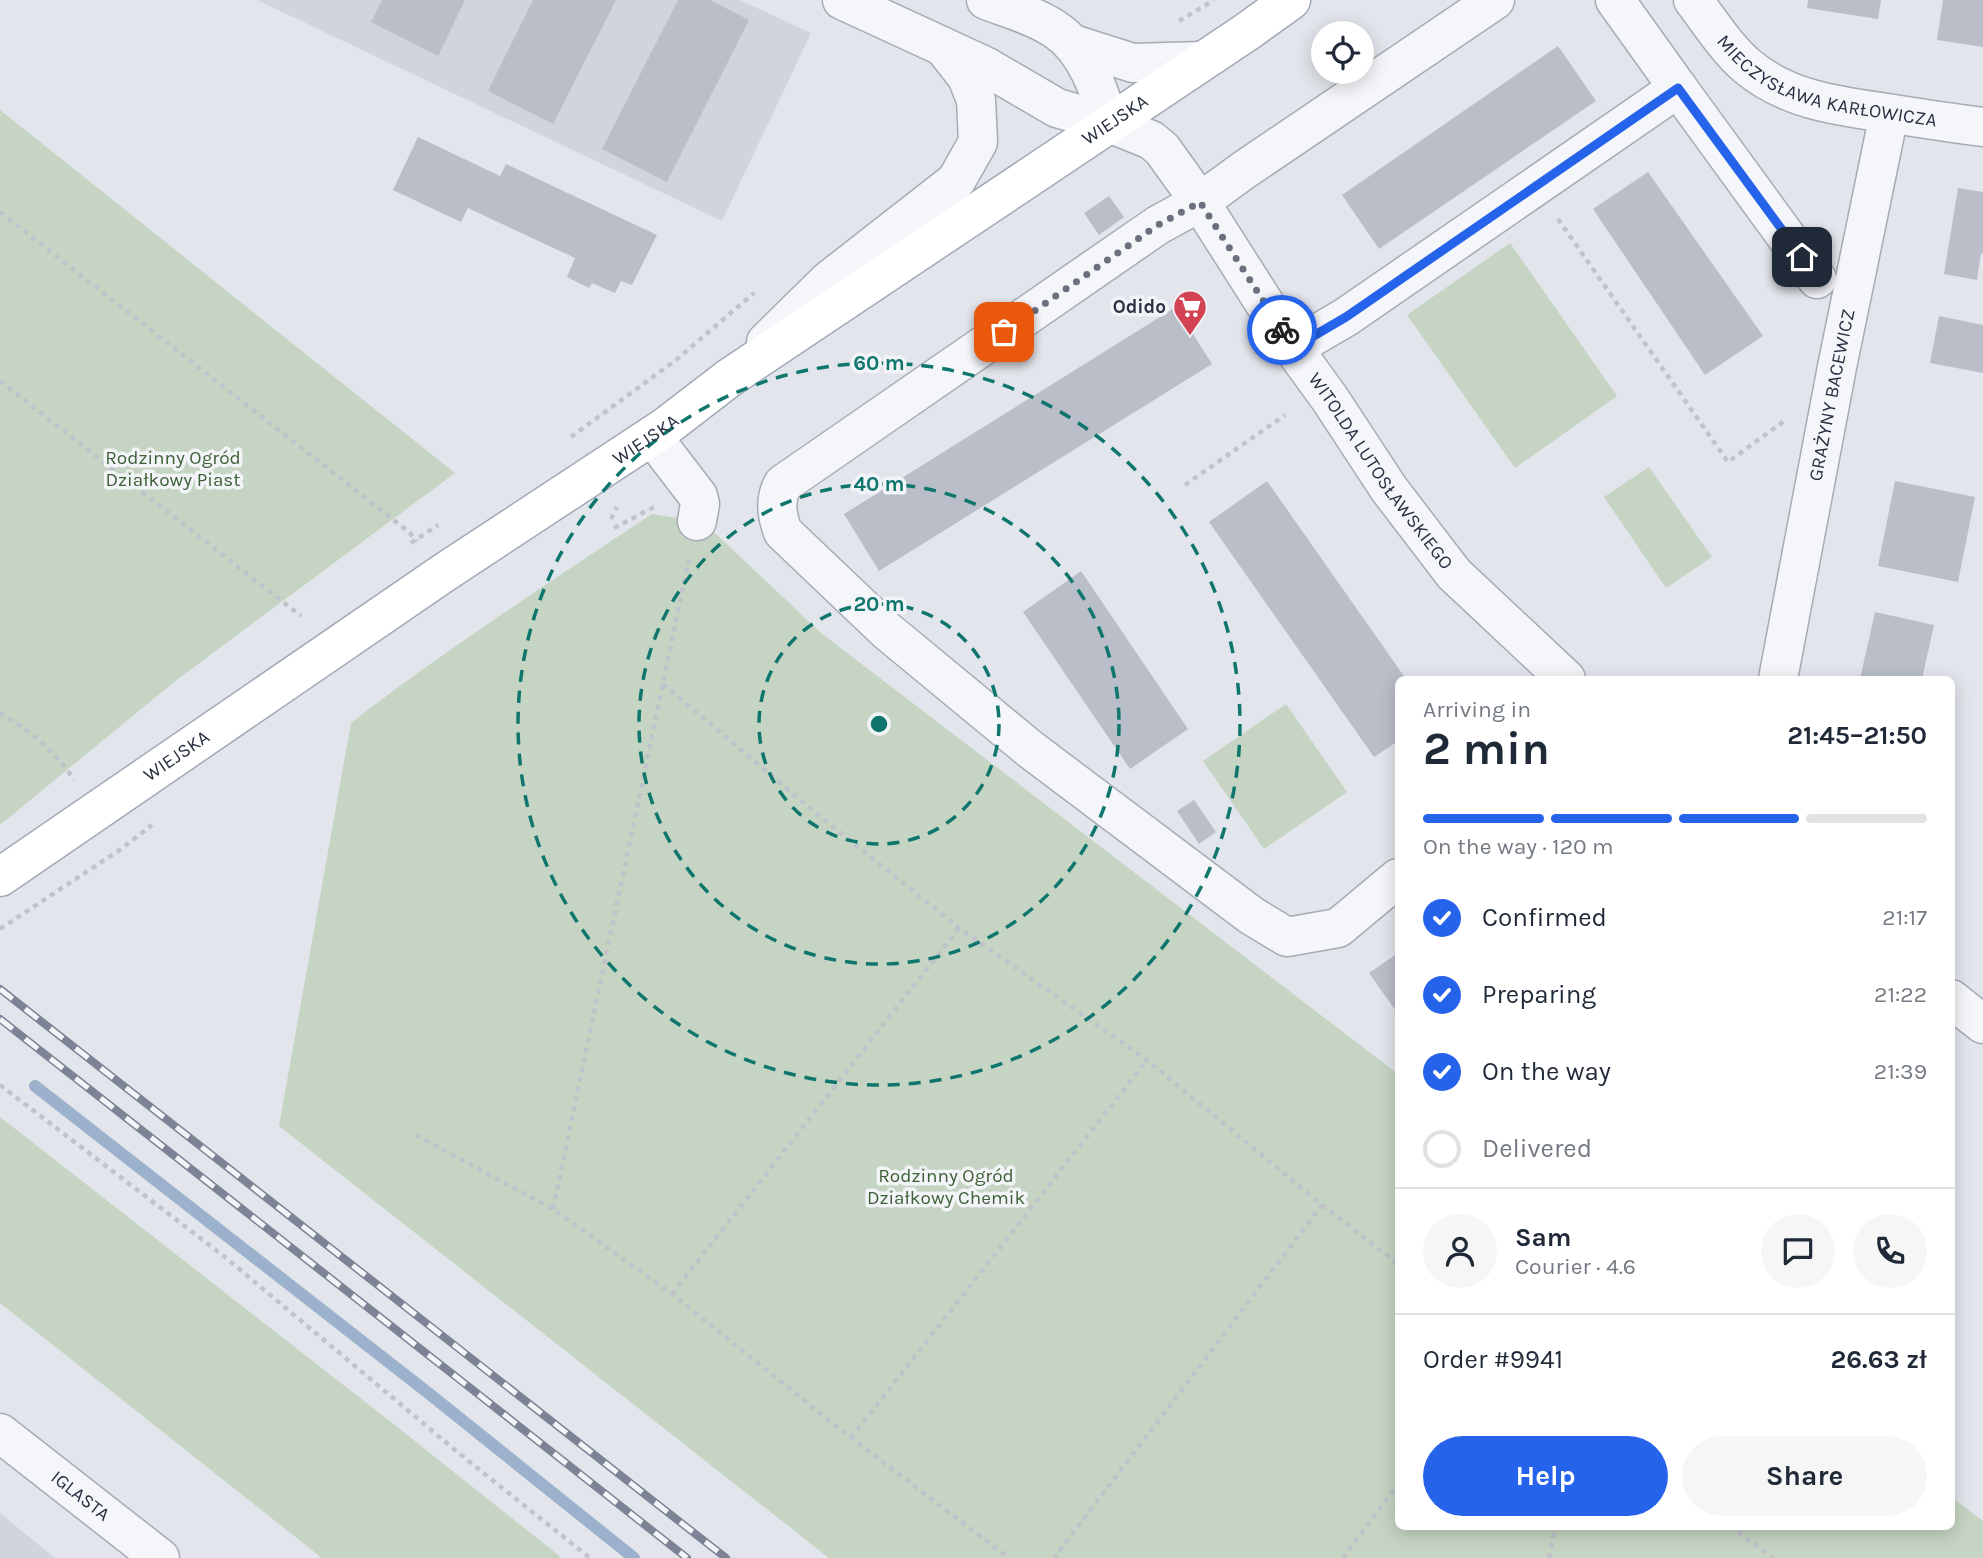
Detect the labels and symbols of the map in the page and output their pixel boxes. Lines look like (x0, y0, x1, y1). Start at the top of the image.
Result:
street label: MIECZYSŁAWA KARŁOWICZA (1712, 31, 1938, 132)
street label: WIEJSKA (1078, 90, 1152, 150)
pin (1772, 227, 1832, 287)
supermarket icon: Odido (1171, 288, 1209, 337)
courier (1247, 295, 1317, 365)
place label: Odido (1113, 296, 1166, 318)
pin (974, 302, 1034, 362)
street label: GRAŻYNY BACEWICZ (1805, 307, 1860, 483)
text: 60 m (853, 351, 905, 375)
street label: WITOLDA LUTOSŁAWSKIEGO (1304, 369, 1457, 574)
street label: WIEJSKA (609, 410, 683, 470)
park label: Rodzinny Ogród Działkowy Piast (105, 447, 241, 491)
text: 40 m (853, 472, 905, 496)
text: 20 m (853, 592, 905, 616)
centre of rings (867, 712, 891, 736)
street label: WIEJSKA (140, 726, 214, 786)
park label: Rodzinny Ogród Działkowy Chemik (867, 1165, 1025, 1209)
street label: IGLASTA (47, 1466, 114, 1526)

